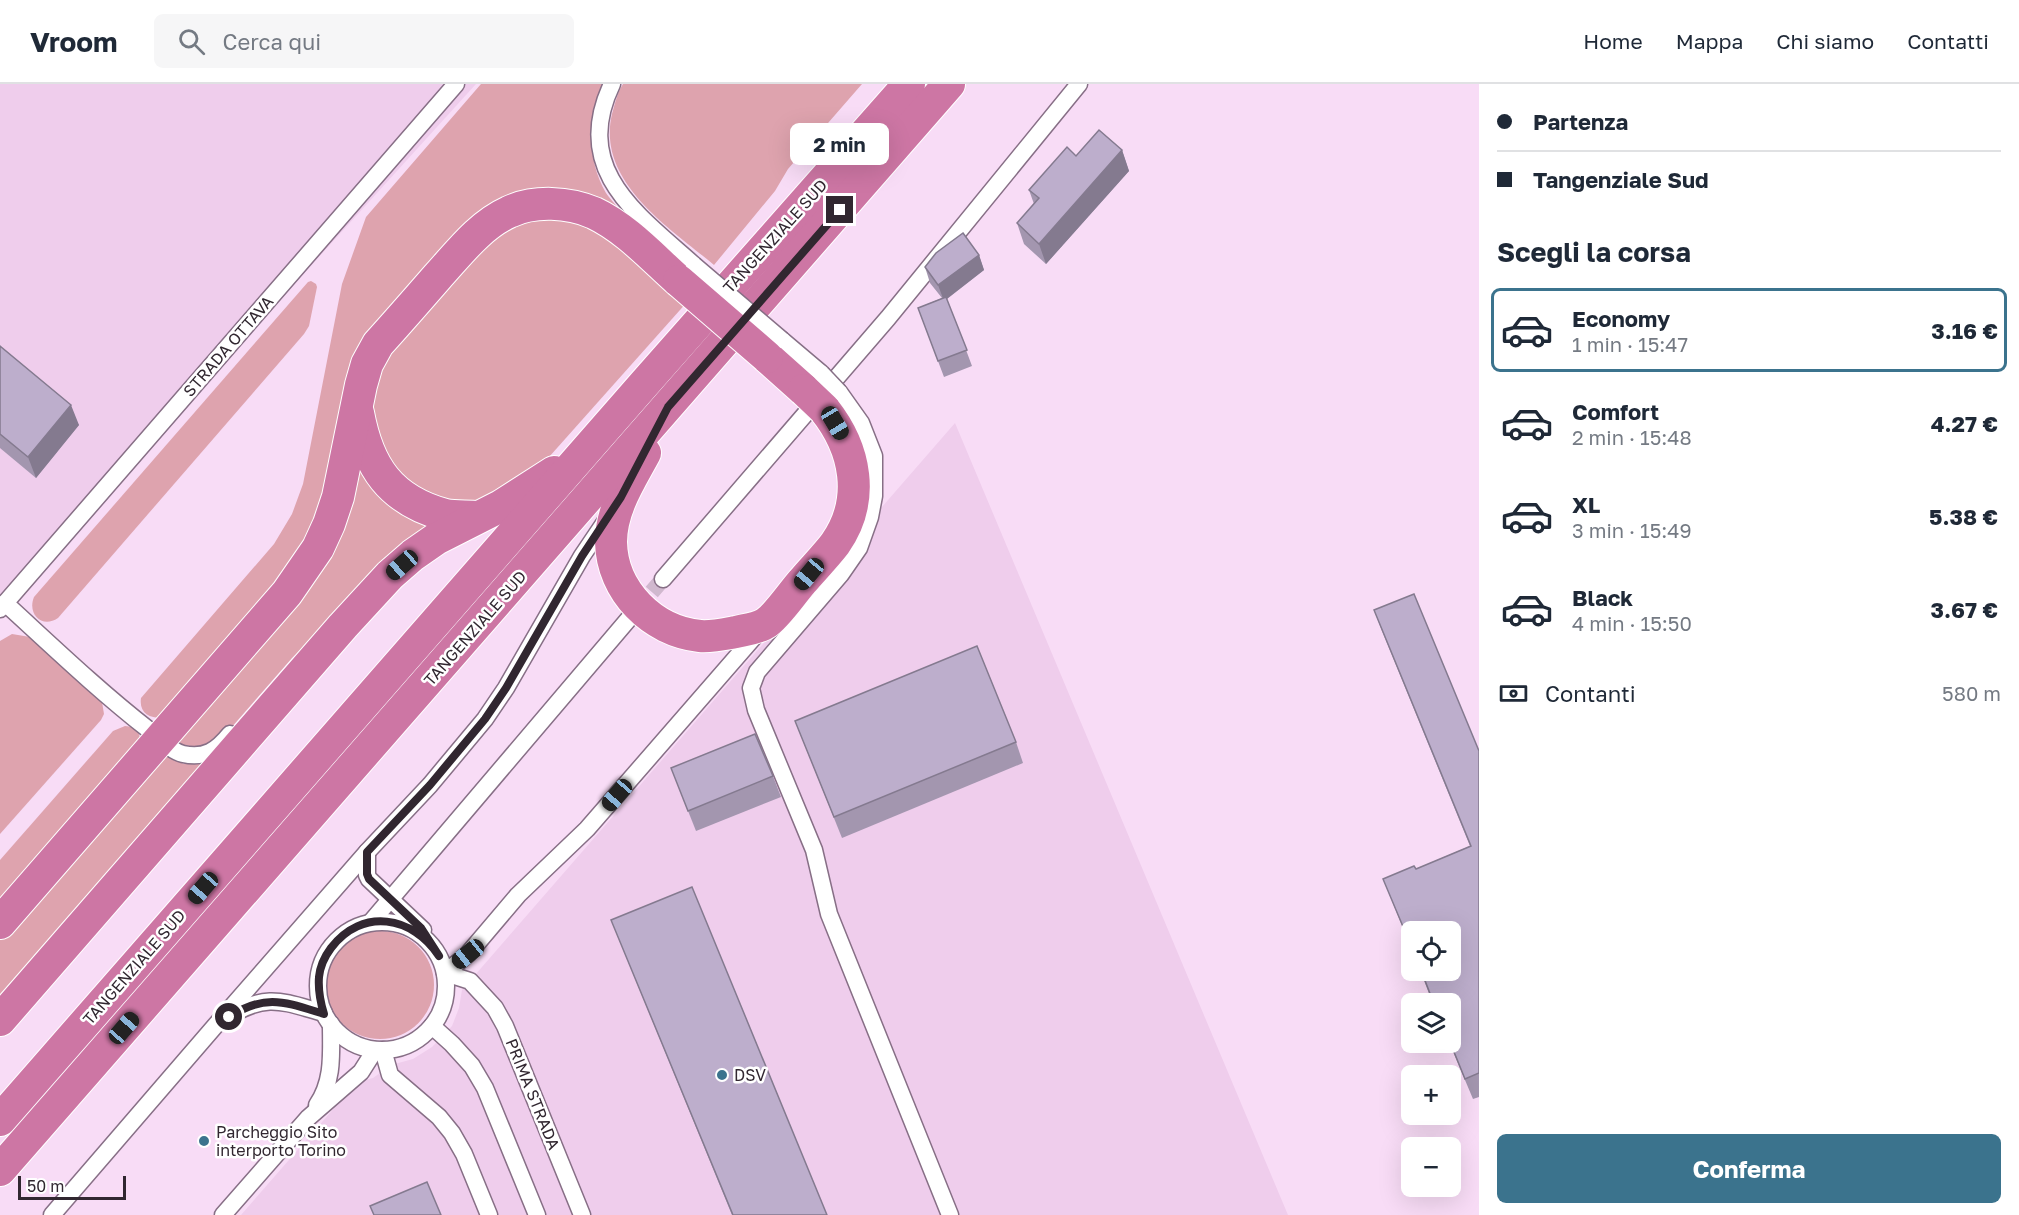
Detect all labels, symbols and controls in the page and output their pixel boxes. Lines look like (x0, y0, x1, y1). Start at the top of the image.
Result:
search box (154, 14, 574, 68)
text: Vroom (30, 25, 118, 58)
icon: search (175, 25, 208, 58)
text: Cerca qui (223, 28, 321, 55)
text: Home (1583, 28, 1643, 54)
text: Mappa (1676, 28, 1743, 54)
text: Chi siamo (1776, 28, 1874, 54)
text: Contatti (1907, 28, 1989, 54)
text: Partenza (1533, 108, 1628, 135)
callout: 2 min (790, 123, 890, 165)
text: 2 min (813, 132, 866, 156)
text: Tangenziale Sud (1533, 166, 1709, 193)
street label: TANGENZIALE SUD (719, 175, 831, 297)
route end (826, 196, 853, 223)
text: Scegli la corsa (1497, 236, 1691, 268)
street label: STRADA OTTAVA (179, 291, 277, 401)
icon: car (1500, 303, 1554, 357)
text: Economy (1572, 305, 1670, 332)
text: 3.16 € (1931, 317, 1998, 344)
text: 1 min · 15:47 (1572, 332, 1688, 356)
icon: car (1500, 396, 1554, 450)
text: Comfort (1572, 398, 1659, 425)
car (818, 403, 852, 443)
text: 4.27 € (1931, 410, 1998, 437)
text: 2 min · 15:48 (1572, 425, 1692, 449)
icon: car (1500, 489, 1554, 543)
text: XL (1572, 491, 1600, 518)
text: 5.38 € (1929, 503, 1998, 530)
text: 3 min · 15:49 (1572, 518, 1692, 542)
car (383, 546, 421, 584)
car (791, 554, 827, 594)
street label: TANGENZIALE SUD (420, 566, 530, 690)
icon: car (1500, 582, 1554, 636)
text: Black (1572, 584, 1633, 611)
text: 3.67 € (1931, 596, 1998, 623)
text: 4 min · 15:50 (1572, 611, 1692, 635)
icon: cash (1497, 677, 1530, 710)
text: Contanti (1545, 680, 1636, 707)
text: 580 m (1942, 681, 2001, 705)
car (598, 776, 636, 814)
car (184, 869, 222, 907)
street label: TANGENZIALE SUD (79, 905, 189, 1029)
map controls (1401, 921, 1461, 1197)
button: locate (1401, 921, 1461, 981)
car (448, 936, 488, 972)
button: layers (1401, 993, 1461, 1053)
route start (215, 1003, 242, 1030)
car (105, 1009, 143, 1047)
street label: PRIMA STRADA (502, 1036, 564, 1153)
place label: DSV (734, 1065, 766, 1085)
button: + (1401, 1065, 1461, 1125)
marker: DSV (715, 1068, 729, 1082)
place label: Parcheggio Sito interporto Torino (216, 1122, 346, 1160)
marker: Parcheggio Sito interporto Torino (197, 1134, 211, 1148)
button: Conferma (1497, 1134, 2001, 1203)
button: − (1401, 1137, 1461, 1197)
scale bar (18, 1173, 126, 1200)
text: 50 m (27, 1176, 64, 1196)

